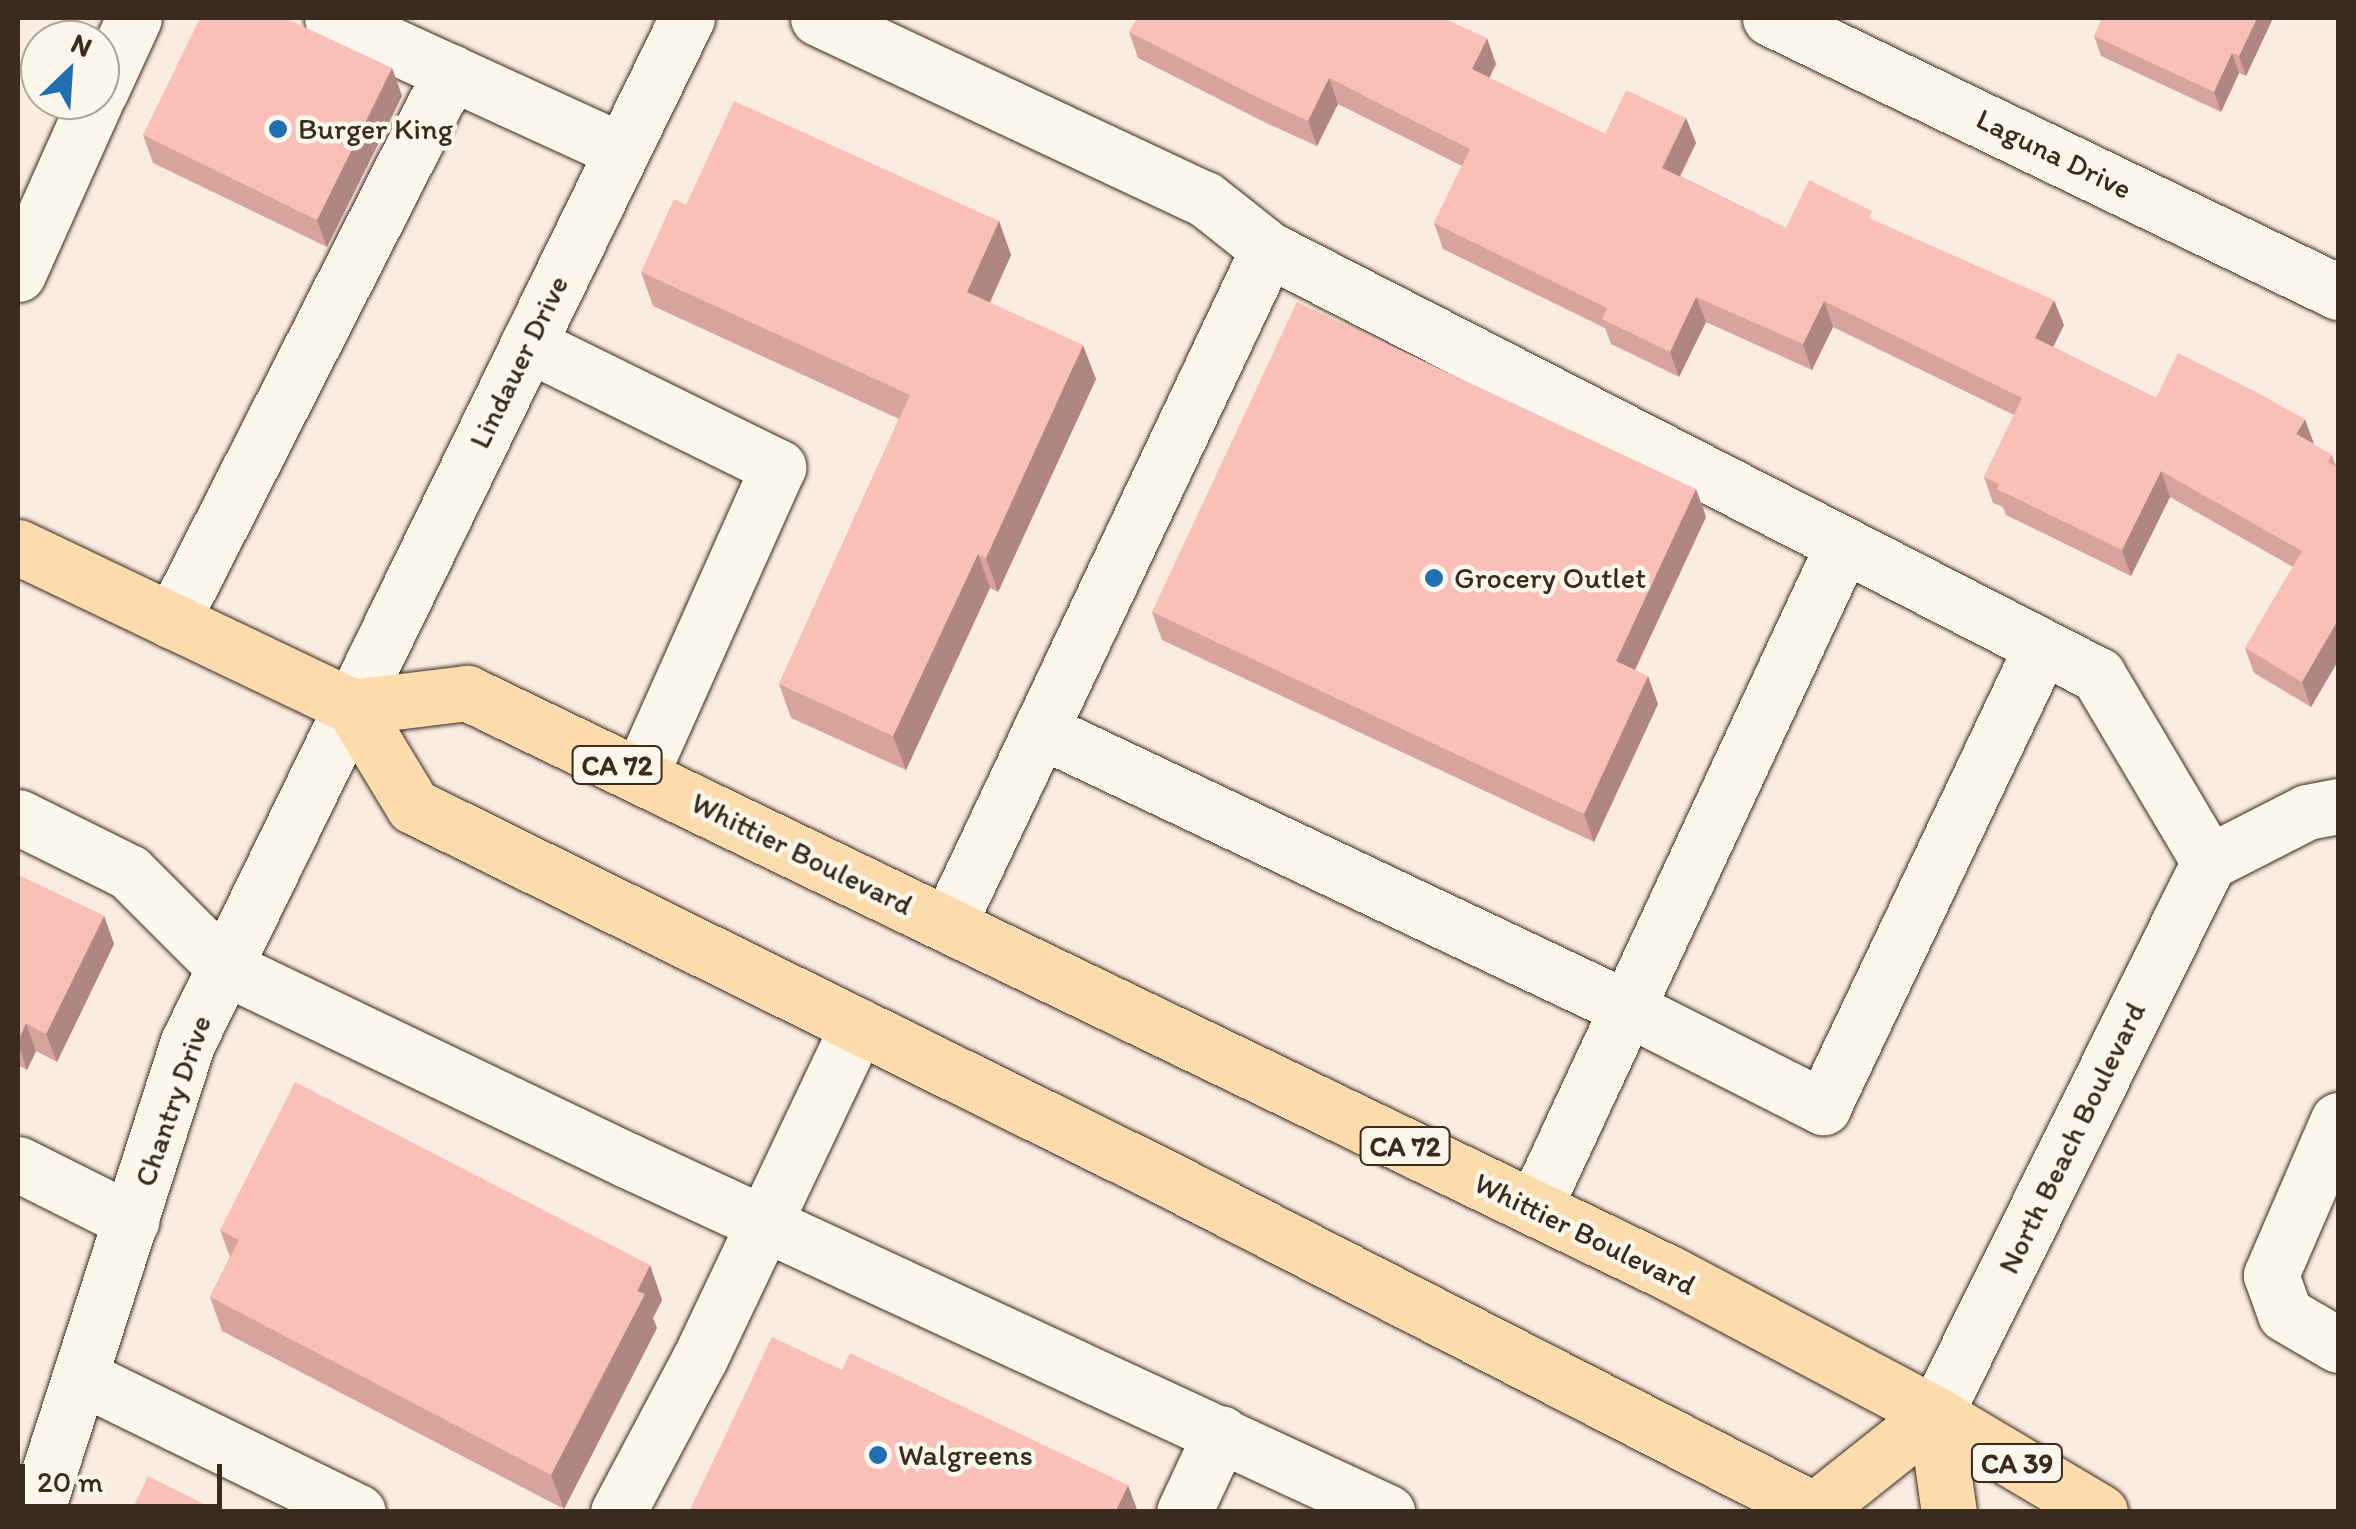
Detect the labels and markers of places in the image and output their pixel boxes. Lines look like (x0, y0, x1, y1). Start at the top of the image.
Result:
place label: Burger King (298, 111, 453, 147)
marker: Burger King (267, 118, 289, 140)
place label: Grocery Outlet (1454, 560, 1646, 596)
marker: Grocery Outlet (1423, 567, 1445, 589)
place label: Walgreens (898, 1437, 1033, 1473)
marker: Walgreens (867, 1444, 889, 1466)

